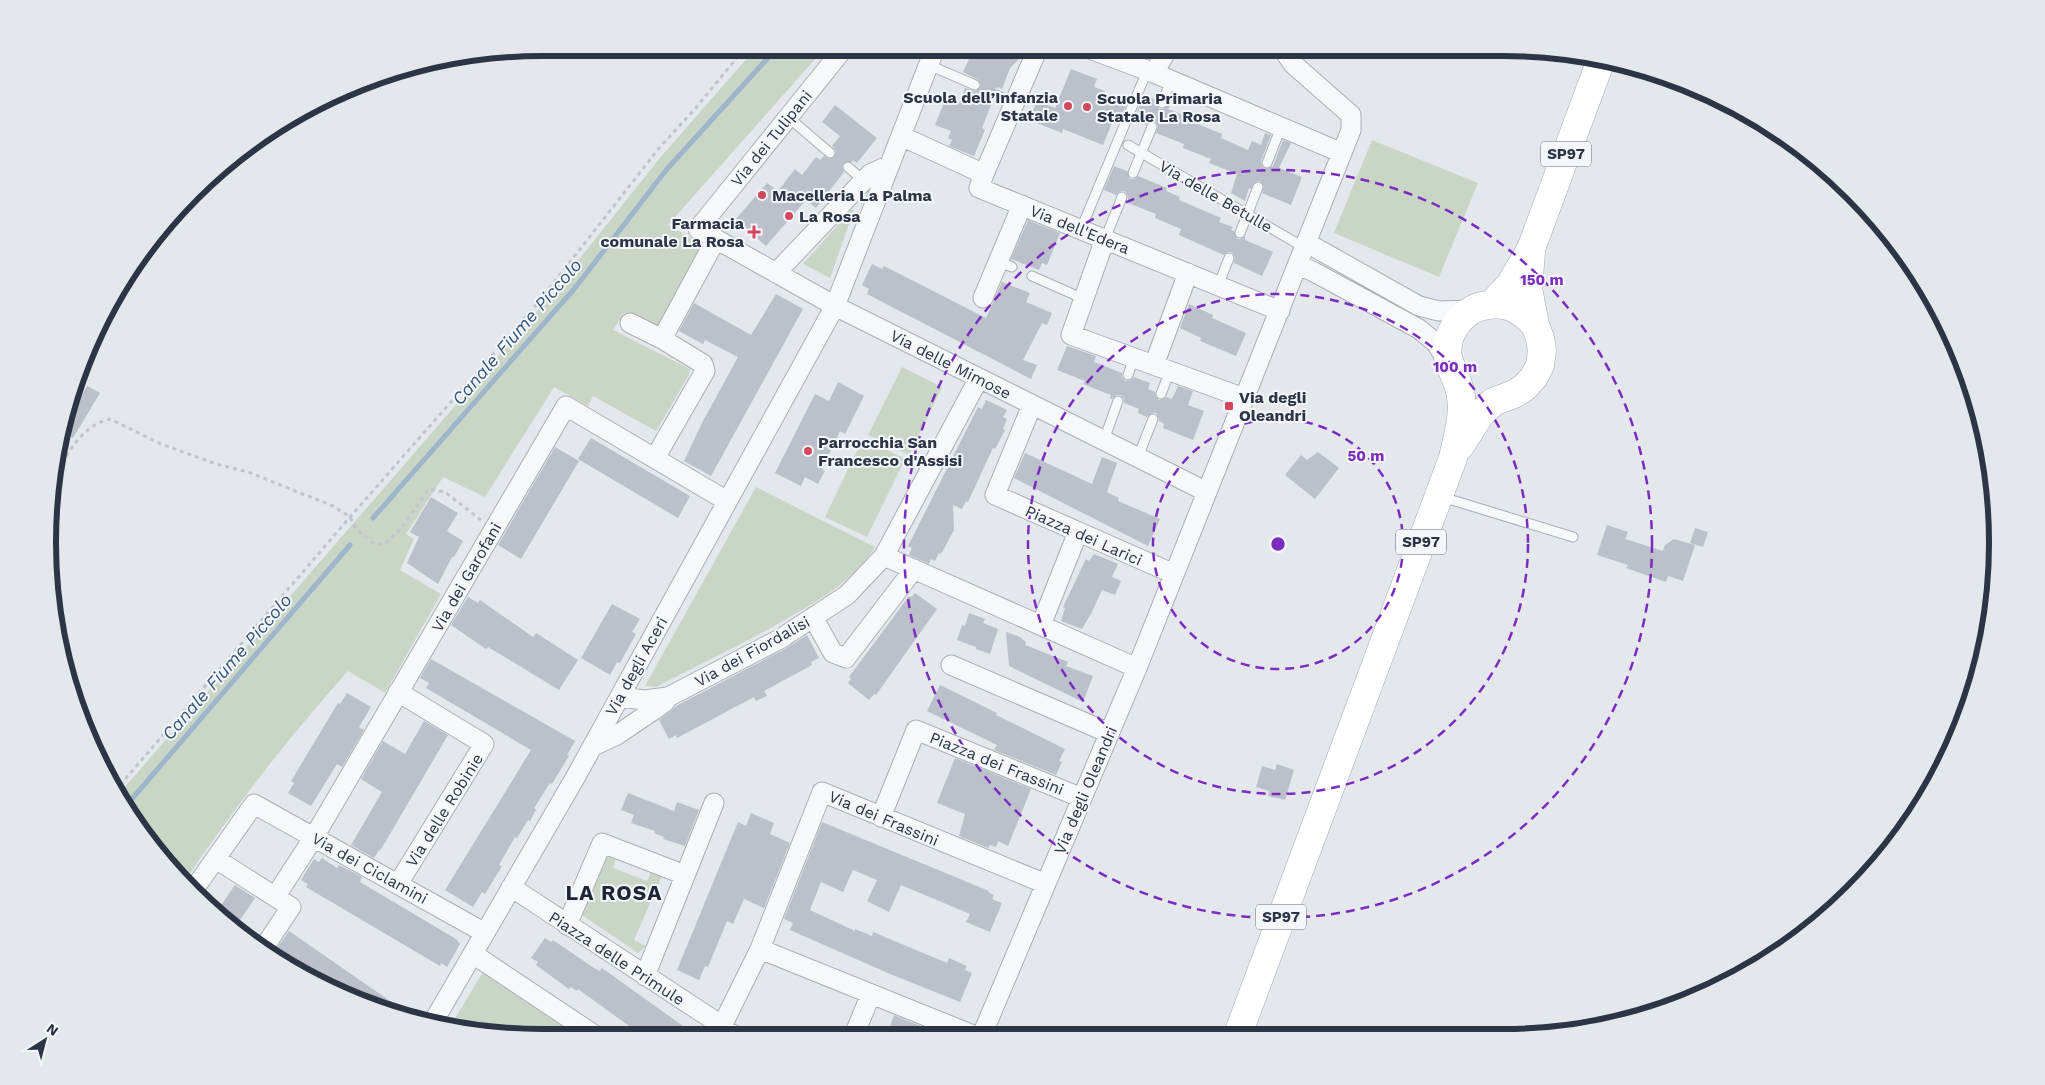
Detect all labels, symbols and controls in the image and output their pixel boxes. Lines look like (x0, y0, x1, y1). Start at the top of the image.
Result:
street label: Via dei Tulipani (727, 86, 816, 190)
place label: Scuola dell’Infanzia Statale (903, 88, 1059, 125)
place label: Scuola Primaria Statale La Rosa (1097, 89, 1223, 126)
marker: Scuola dell’Infanzia Statale (1062, 100, 1074, 112)
marker: Scuola Primaria Statale La Rosa (1081, 101, 1093, 113)
road number: SP97 (1541, 142, 1591, 166)
street label: Via delle Betulle (1156, 156, 1276, 237)
place label: Macelleria La Palma (772, 186, 933, 205)
marker: Macelleria La Palma (756, 189, 768, 201)
street label: Via dell'Edera (1027, 201, 1132, 258)
place label: La Rosa (799, 207, 861, 226)
marker: La Rosa (783, 210, 795, 222)
place label: Farmacia comunale La Rosa (601, 214, 745, 251)
marker: Farmacia comunale La Rosa (748, 226, 760, 238)
water label: Canale Fiume Piccolo (447, 254, 586, 409)
text: 150 m (1520, 271, 1564, 289)
street label: Via delle Mimose (887, 326, 1014, 403)
text: 100 m (1433, 358, 1477, 376)
place label: Via degli Oleandri (1239, 388, 1306, 425)
marker: Via degli Oleandri (1223, 400, 1235, 412)
place label: Parrocchia San Francesco d'Assisi (818, 433, 962, 470)
marker: Parrocchia San Francesco d'Assisi (802, 445, 814, 457)
text: 50 m (1348, 447, 1384, 465)
street label: Piazza dei Larici (1022, 501, 1145, 570)
street label: Via dei Garofani (427, 519, 505, 635)
road number: SP97 (1396, 530, 1446, 554)
centre of rings (1269, 535, 1287, 553)
water label: Canale Fiume Piccolo (157, 589, 296, 744)
street label: Via dei Fiordalisi (691, 612, 813, 691)
street label: Via degli Aceri (601, 614, 671, 719)
street label: Via degli Oleandri (1050, 723, 1121, 857)
street label: Piazza dei Frassini (927, 728, 1067, 799)
street label: Via delle Robinie (402, 750, 487, 870)
street label: Via dei Frassini (826, 787, 942, 850)
street label: Via dei Ciclamini (308, 829, 431, 908)
district label: LA ROSA (566, 880, 662, 905)
road number: SP97 (1256, 904, 1306, 930)
street label: Piazza delle Primule (545, 907, 688, 1009)
north arrow (20, 1015, 70, 1065)
text: N (44, 1020, 62, 1039)

